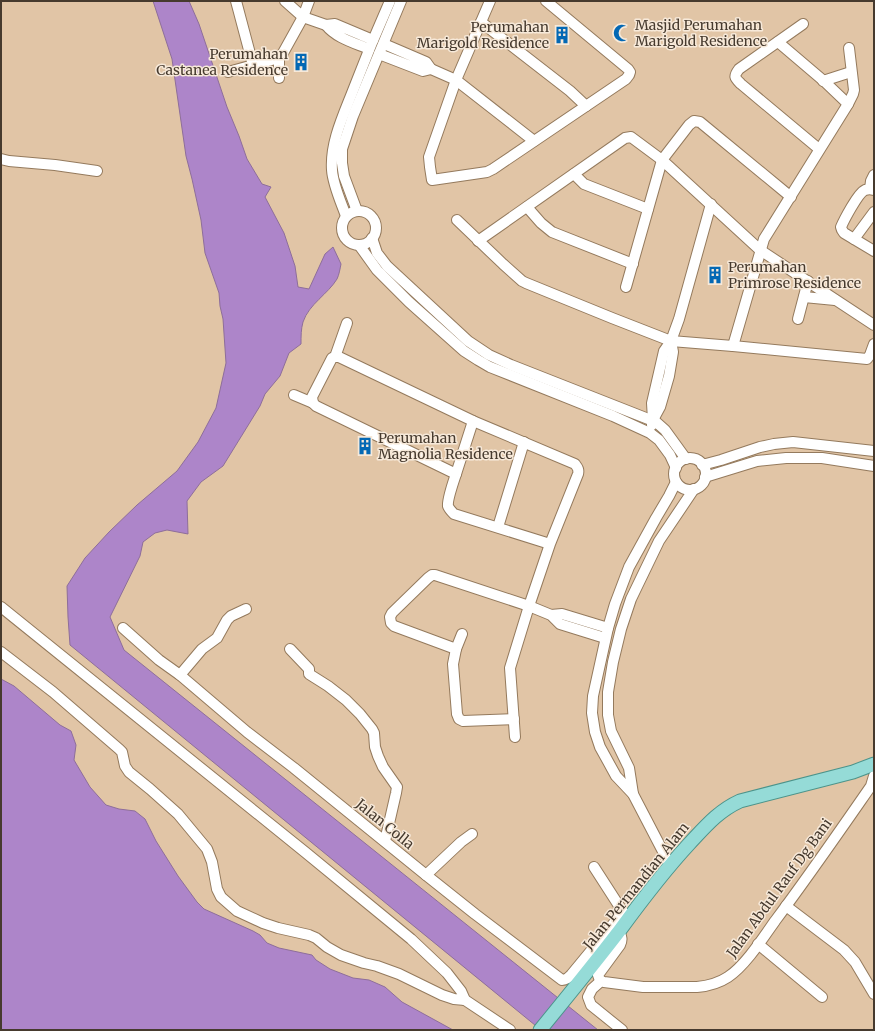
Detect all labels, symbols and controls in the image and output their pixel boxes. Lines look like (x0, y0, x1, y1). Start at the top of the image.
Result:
place label: Masjid Perumahan Marigold Residence (635, 16, 767, 50)
place label: Perumahan Marigold Residence (417, 18, 549, 52)
mosque icon: Masjid Perumahan Marigold Residence (612, 23, 632, 43)
building icon: Perumahan Marigold Residence (552, 25, 572, 45)
place label: Perumahan Castanea Residence (156, 45, 288, 79)
building icon: Perumahan Castanea Residence (291, 52, 311, 72)
place label: Perumahan Primrose Residence (728, 258, 861, 292)
building icon: Perumahan Primrose Residence (705, 265, 725, 285)
place label: Perumahan Magnolia Residence (378, 429, 513, 463)
building icon: Perumahan Magnolia Residence (355, 436, 375, 456)
street label: Jalan Colla (351, 794, 418, 853)
street label: Jalan Abdul Rauf Dg Bani (722, 814, 836, 962)
street label: Jalan Permandian Alam (578, 819, 693, 954)

